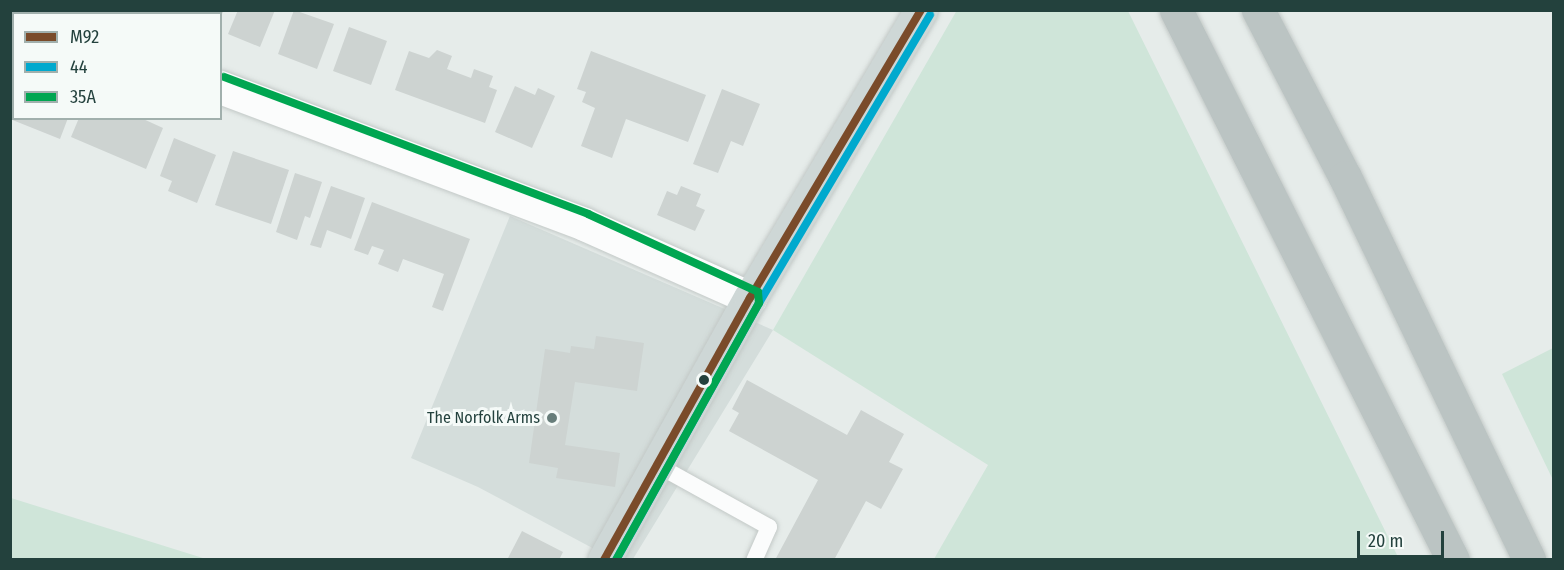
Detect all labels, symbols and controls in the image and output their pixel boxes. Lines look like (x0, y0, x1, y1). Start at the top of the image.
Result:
legend (12, 12, 222, 120)
text: M92 (70, 26, 99, 48)
text: 44 (70, 56, 87, 78)
text: 35A (70, 86, 96, 108)
unlabelled marker (698, 374, 710, 386)
place label: The Norfolk Arms (427, 408, 540, 428)
marker: The Norfolk Arms (545, 411, 559, 425)
scale bar (1360, 519, 1447, 557)
text: 20 m (1368, 530, 1403, 552)

